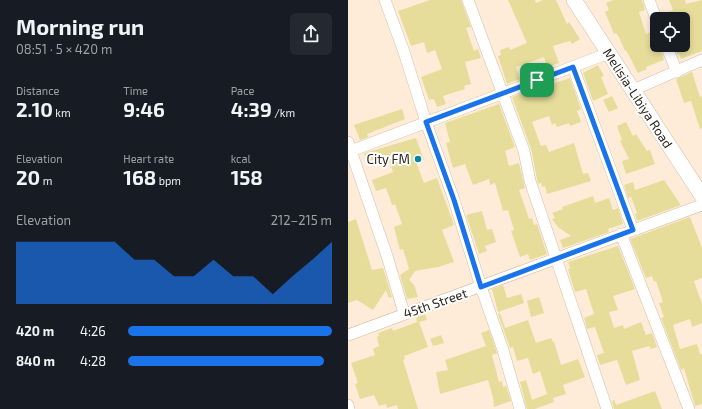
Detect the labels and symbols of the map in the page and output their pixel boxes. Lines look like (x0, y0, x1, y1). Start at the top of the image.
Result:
street label: Melisia-Libiya Road (600, 45, 676, 151)
pin (520, 63, 554, 97)
place label: City FM (367, 151, 410, 167)
marker: City FM (413, 154, 423, 164)
street label: 45th Street (401, 285, 469, 321)

